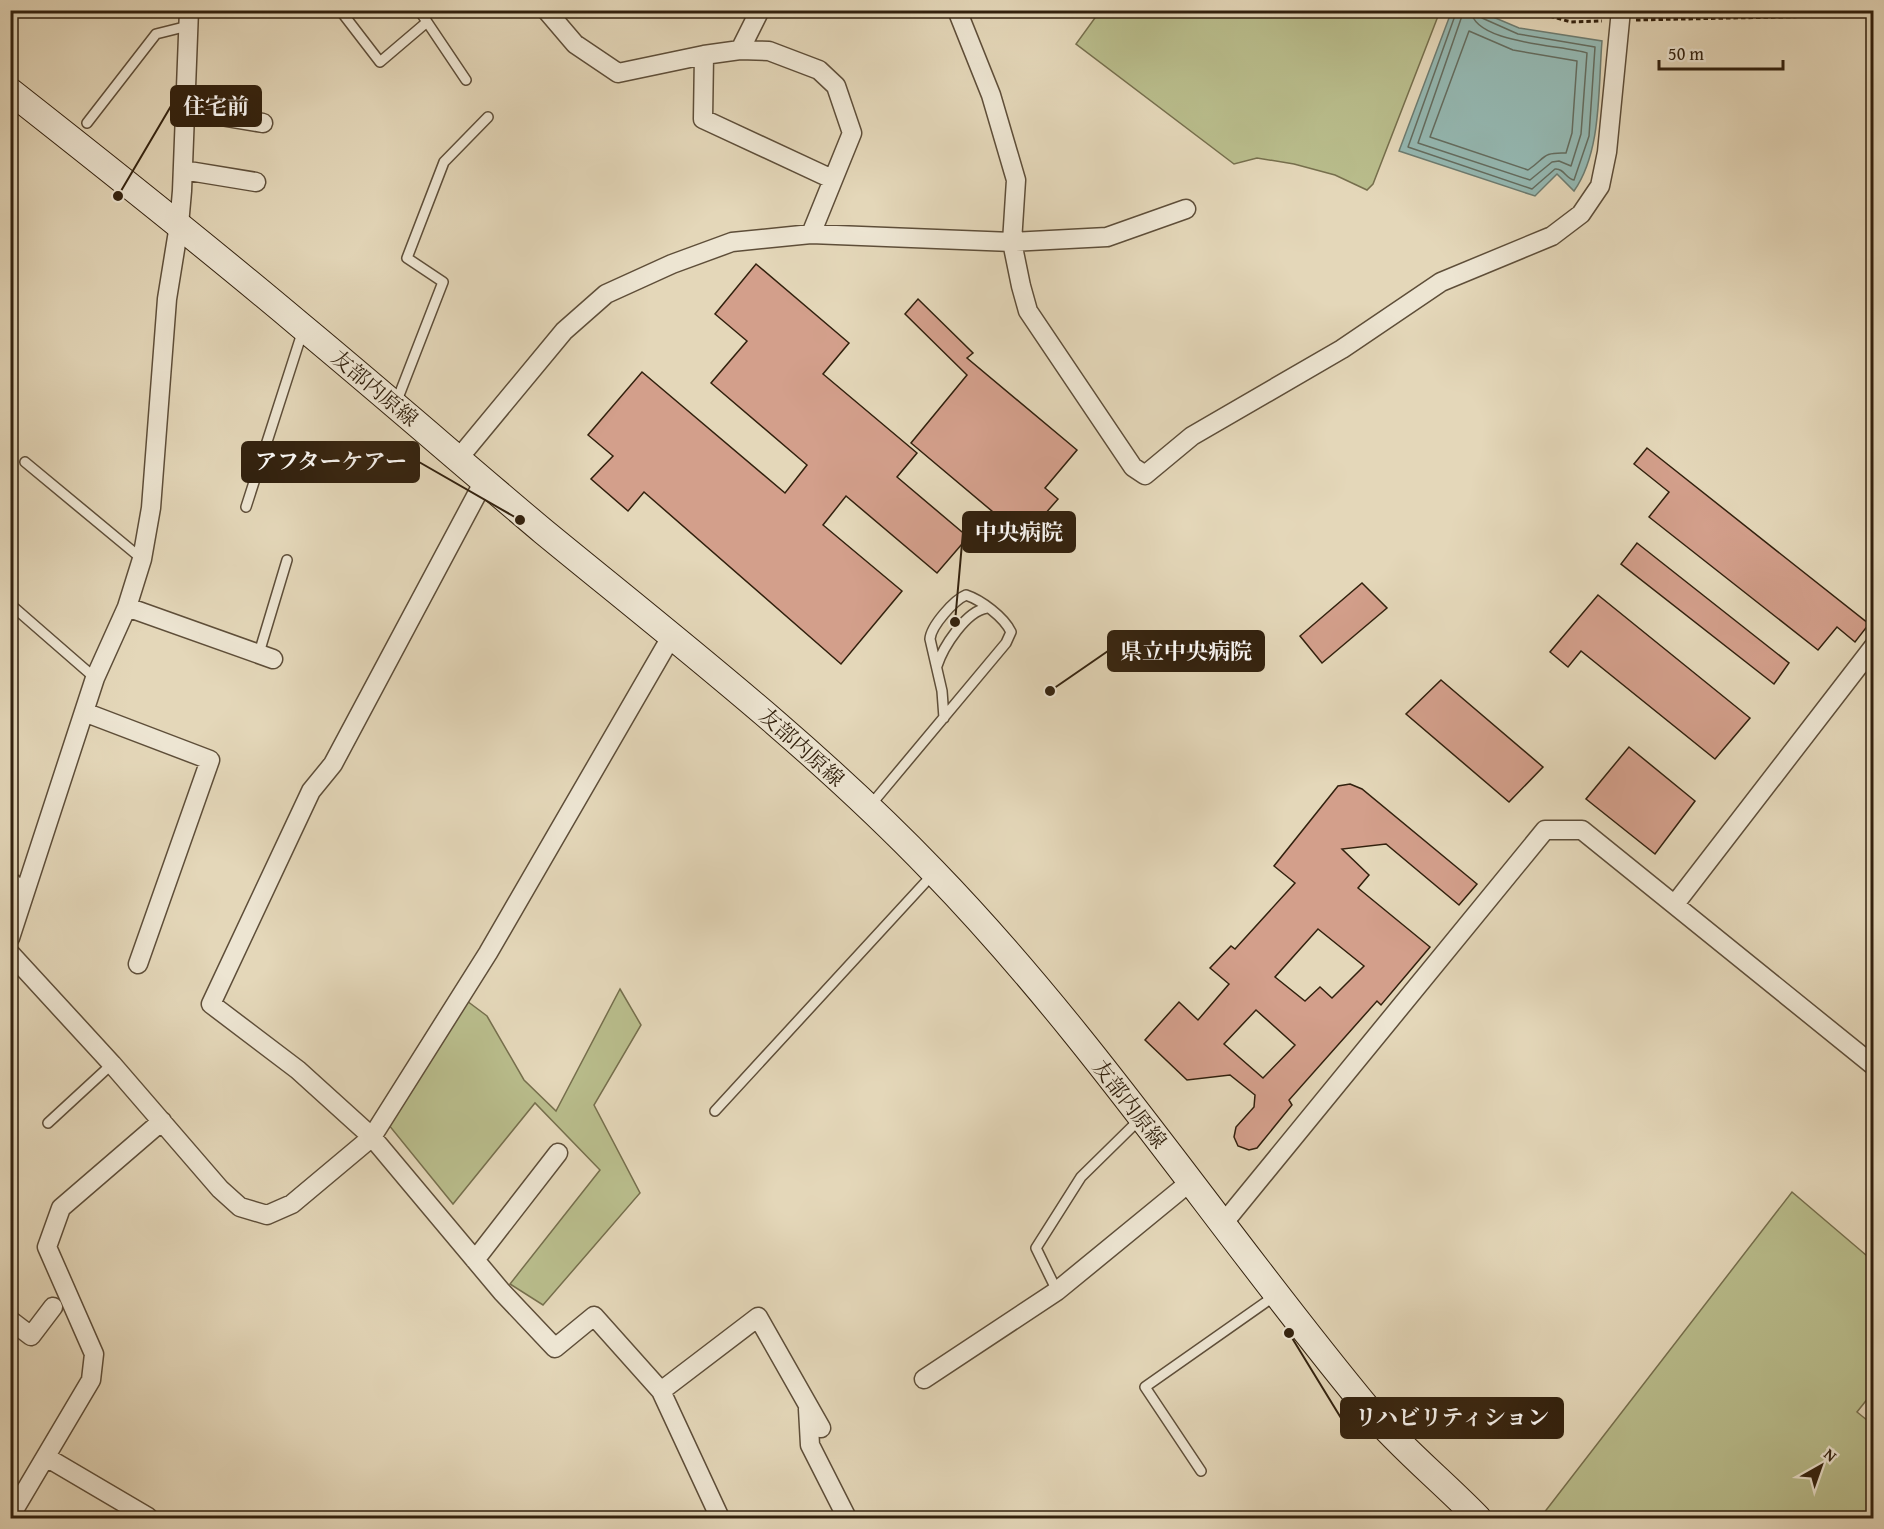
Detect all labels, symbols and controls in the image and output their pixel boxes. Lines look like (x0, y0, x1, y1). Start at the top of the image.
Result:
scale bar (1659, 33, 1784, 71)
text: 50 m (1668, 40, 1704, 67)
callout: 住宅前 (171, 86, 261, 126)
text: 住宅前 (183, 90, 249, 122)
street label: 友部内原線 (325, 342, 425, 434)
callout: アフターケアー (242, 442, 419, 482)
text: アフターケアー (255, 445, 407, 477)
callout: 中央病院 (963, 512, 1075, 552)
text: 中央病院 (975, 516, 1063, 548)
callout: 県立中央病院 (1108, 631, 1264, 671)
text: 県立中央病院 (1120, 635, 1252, 667)
street label: 友部内原線 (753, 700, 851, 794)
street label: 友部内原線 (1085, 1053, 1175, 1155)
callout: リハビリティション (1341, 1398, 1563, 1438)
text: リハビリティション (1355, 1401, 1549, 1433)
north arrow (1791, 1436, 1851, 1496)
text: N (1819, 1442, 1843, 1467)

